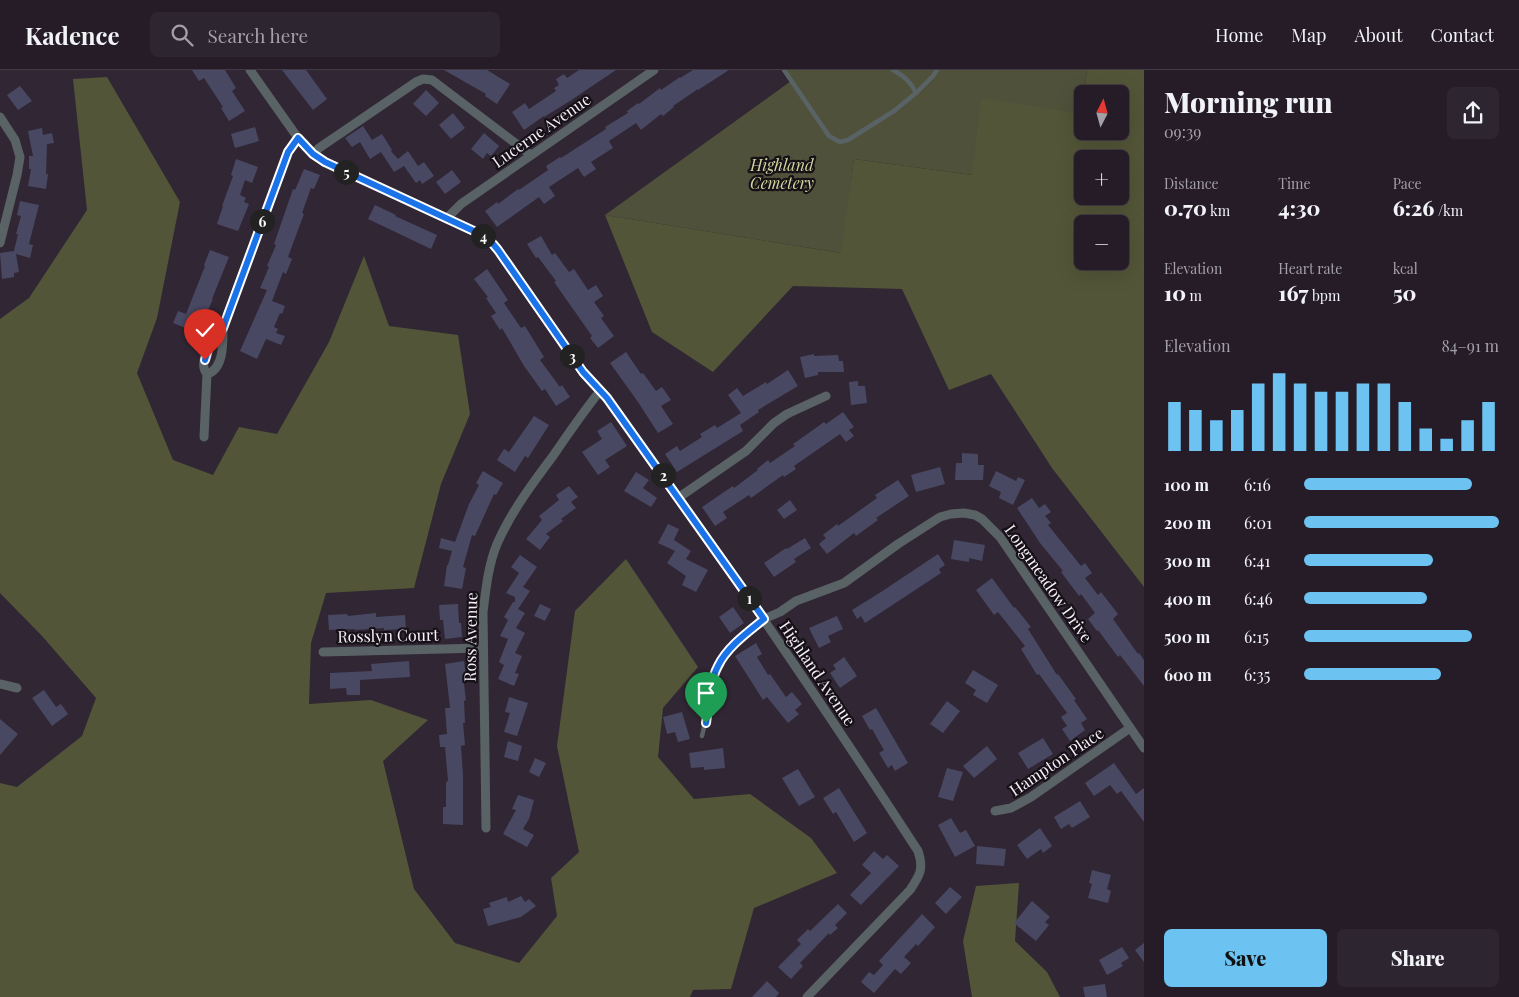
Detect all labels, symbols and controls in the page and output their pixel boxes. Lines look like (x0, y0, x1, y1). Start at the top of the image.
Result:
search box (150, 12, 500, 57)
text: Kadence (25, 19, 120, 51)
icon: search (168, 21, 196, 49)
text: Search here (208, 22, 308, 48)
text: Home (1215, 23, 1263, 47)
text: Map (1291, 23, 1326, 47)
text: About (1354, 23, 1403, 47)
text: Contact (1431, 23, 1494, 47)
text: Morning run (1164, 83, 1333, 120)
north arrow (1074, 85, 1129, 140)
map controls (1074, 85, 1129, 270)
button: share (1447, 87, 1499, 139)
street label: Lucerne Avenue (488, 88, 594, 172)
text: 09:39 (1164, 121, 1201, 142)
button: + (1074, 150, 1129, 205)
park label: Highland Cemetery (749, 154, 815, 193)
pin: 5 (334, 160, 358, 184)
text: 5 (343, 163, 350, 182)
text: Distance (1164, 174, 1219, 193)
text: Time (1278, 174, 1311, 193)
text: Pace (1393, 174, 1422, 193)
text: 0.70 (1164, 193, 1207, 221)
text: 4:30 (1278, 193, 1320, 221)
text: 6:26 (1393, 193, 1434, 221)
text: km (1207, 201, 1230, 220)
text: /km (1434, 201, 1463, 220)
pin: 6 (250, 208, 274, 234)
text: 6 (259, 212, 266, 231)
button: − (1074, 215, 1129, 270)
pin: 4 (470, 224, 496, 248)
text: 4 (480, 227, 487, 246)
text: Elevation (1164, 259, 1222, 278)
text: Heart rate (1278, 259, 1342, 278)
text: kcal (1393, 259, 1418, 278)
text: 10 (1164, 278, 1186, 306)
text: 167 (1278, 278, 1308, 306)
text: 50 (1393, 278, 1416, 306)
text: m (1186, 286, 1202, 305)
text: bpm (1308, 286, 1340, 305)
pin (184, 309, 226, 360)
icon: check (191, 316, 219, 344)
text: Elevation (1164, 335, 1231, 356)
text: 84–91 m (1441, 335, 1499, 356)
pin: 3 (560, 344, 584, 368)
text: 3 (569, 347, 576, 366)
pin: 2 (650, 462, 676, 488)
text: 2 (660, 466, 667, 485)
text: 100 m (1164, 474, 1209, 495)
text: 6:16 (1244, 474, 1271, 495)
text: 200 m (1164, 512, 1211, 533)
text: 6:01 (1244, 512, 1272, 533)
street label: Longmeadow Drive (1000, 520, 1098, 646)
text: 300 m (1164, 550, 1211, 571)
text: 6:41 (1244, 550, 1270, 571)
pin: 1 (736, 586, 762, 610)
text: 400 m (1164, 588, 1211, 609)
text: 6:46 (1244, 588, 1273, 609)
text: 1 (747, 589, 752, 608)
street label: Ross Avenue (459, 592, 481, 682)
street label: Highland Avenue (775, 616, 861, 730)
street label: Rosslyn Court (337, 624, 439, 646)
text: 500 m (1164, 626, 1210, 647)
text: 6:15 (1244, 626, 1269, 647)
text: 600 m (1164, 664, 1212, 685)
text: 6:35 (1244, 664, 1270, 685)
pin (685, 672, 727, 723)
icon: arrive (692, 679, 720, 707)
street label: Hampton Place (1005, 722, 1107, 800)
button: Save (1164, 929, 1327, 987)
button: Share (1337, 929, 1499, 987)

